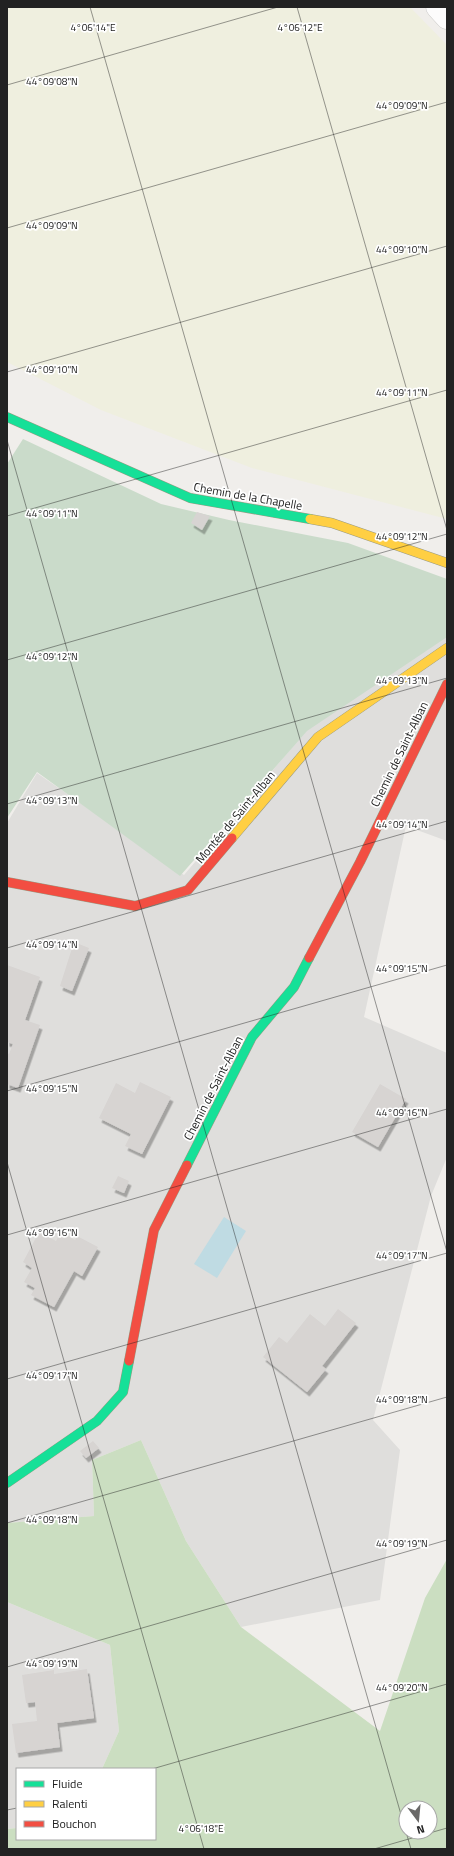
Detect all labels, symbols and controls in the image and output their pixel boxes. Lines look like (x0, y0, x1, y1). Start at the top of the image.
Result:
text: 4°06'14"E (71, 20, 116, 35)
text: 4°06'12"E (278, 20, 323, 35)
text: 44°09'08"N (26, 74, 78, 89)
text: 44°09'09"N (376, 98, 428, 113)
text: 44°09'09"N (26, 218, 78, 233)
text: 44°09'10"N (376, 242, 428, 257)
text: 44°09'10"N (26, 362, 78, 377)
text: 44°09'11"N (376, 385, 428, 400)
street label: Chemin de la Chapelle (192, 477, 304, 515)
text: 44°09'11"N (26, 506, 78, 521)
text: 44°09'12"N (376, 529, 428, 544)
text: 44°09'12"N (26, 649, 78, 664)
text: 44°09'13"N (376, 673, 428, 688)
street label: Chemin de Saint-Alban (365, 698, 433, 810)
street label: Montée de Saint-Alban (190, 766, 280, 868)
text: 44°09'13"N (26, 793, 78, 808)
text: 44°09'14"N (376, 817, 428, 832)
text: 44°09'14"N (26, 937, 78, 952)
text: 44°09'15"N (376, 961, 428, 976)
street label: Chemin de Saint-Alban (178, 1032, 248, 1144)
text: 44°09'15"N (26, 1081, 78, 1096)
text: 44°09'16"N (376, 1105, 428, 1120)
text: 44°09'16"N (26, 1225, 78, 1240)
text: 44°09'17"N (376, 1248, 428, 1263)
text: 44°09'17"N (26, 1368, 78, 1383)
text: 44°09'18"N (376, 1392, 428, 1407)
text: 44°09'18"N (26, 1512, 78, 1527)
text: 44°09'19"N (376, 1536, 428, 1551)
text: 44°09'19"N (26, 1656, 78, 1671)
text: 44°09'20"N (376, 1680, 428, 1695)
legend (16, 1768, 156, 1840)
text: Fluide (52, 1774, 83, 1793)
text: Ralenti (52, 1794, 87, 1813)
north arrow (398, 1800, 438, 1840)
text: Bouchon (52, 1814, 97, 1833)
text: 4°06'18"E (179, 1821, 224, 1836)
text: N (415, 1821, 427, 1838)

